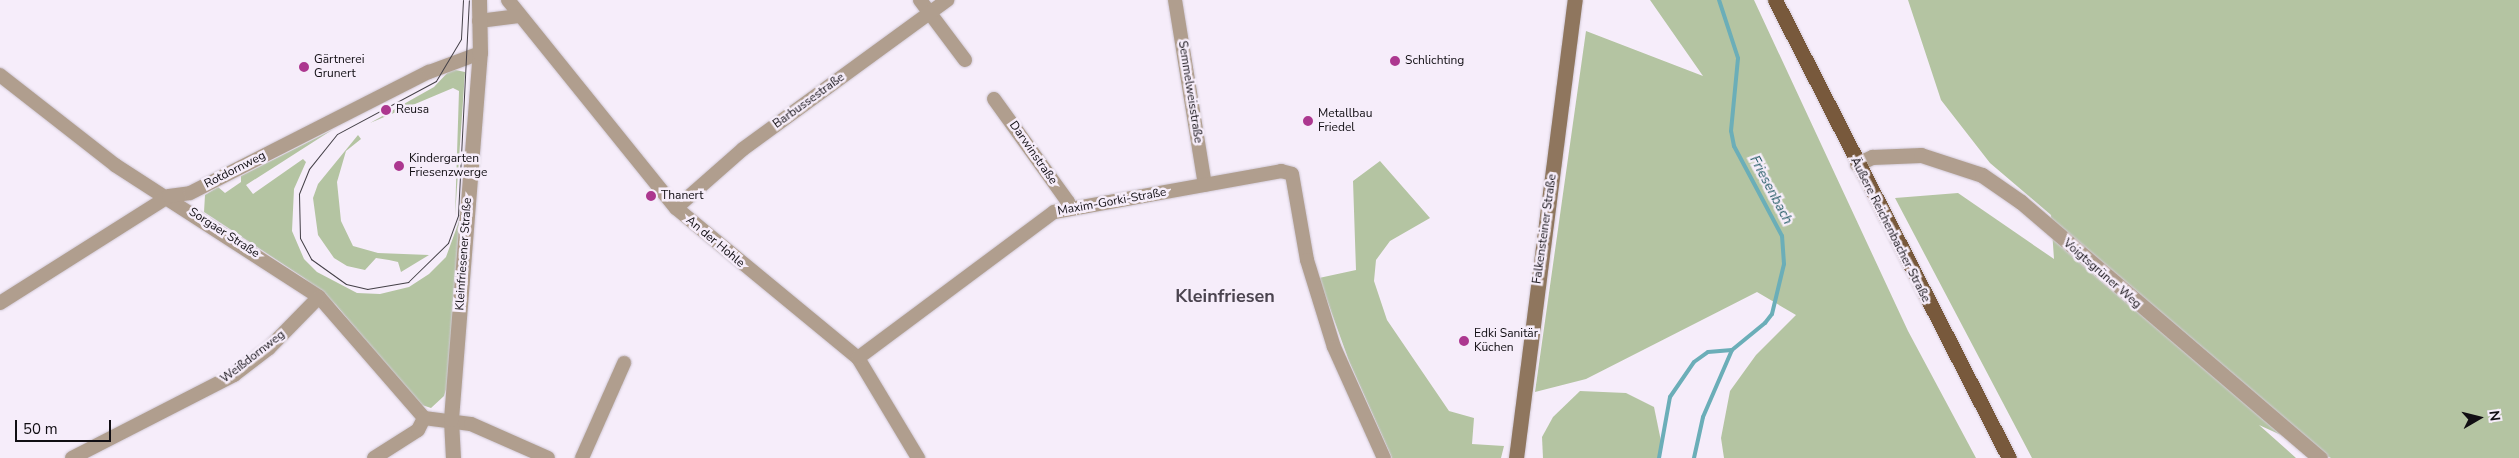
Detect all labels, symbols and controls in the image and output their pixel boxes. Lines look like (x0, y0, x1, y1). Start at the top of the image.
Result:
street label: Semmelweisstraße (1175, 40, 1205, 144)
place label: Gärtnerei Grunert (314, 53, 364, 81)
place label: Schlichting (1405, 54, 1464, 68)
marker: Schlichting (1389, 55, 1401, 67)
marker: Gärtnerei Grunert (298, 61, 310, 73)
street label: Barbussestraße (771, 70, 847, 132)
place label: Reusa (396, 103, 429, 117)
marker: Reusa (380, 104, 392, 116)
place label: Metallbau Friedel (1318, 107, 1372, 135)
marker: Metallbau Friedel (1302, 115, 1314, 127)
street label: Darwinstraße (1006, 119, 1060, 187)
street label: Rotdornweg (202, 148, 268, 192)
place label: Kindergarten Friesenzwerge (409, 152, 487, 180)
water label: Friesenbach (1746, 153, 1796, 227)
street label: Äußere Reichenbacher Straße (1847, 155, 1933, 305)
marker: Kindergarten Friesenzwerge (393, 160, 405, 172)
street label: Falkensteiner Straße (1530, 173, 1560, 285)
street label: Maxim-Gorki-Straße (1056, 185, 1168, 219)
place label: Thanert (661, 189, 703, 203)
marker: Thanert (645, 190, 657, 202)
street label: Kleinfriesener Straße (453, 197, 475, 311)
street label: Sorgaer Straße (186, 205, 262, 261)
street label: An der Hohle (683, 213, 747, 271)
street label: Voigtsgrüner Weg (2060, 236, 2144, 312)
district label: Kleinfriesen (1175, 285, 1275, 307)
place label: Edki Sanitär Küchen (1474, 327, 1538, 355)
street label: Weißdornweg (218, 328, 288, 386)
marker: Edki Sanitär Küchen (1458, 335, 1470, 347)
north arrow (2454, 393, 2504, 443)
text: N (2484, 409, 2504, 422)
scale bar (18, 410, 114, 442)
text: 50 m (23, 419, 58, 439)

